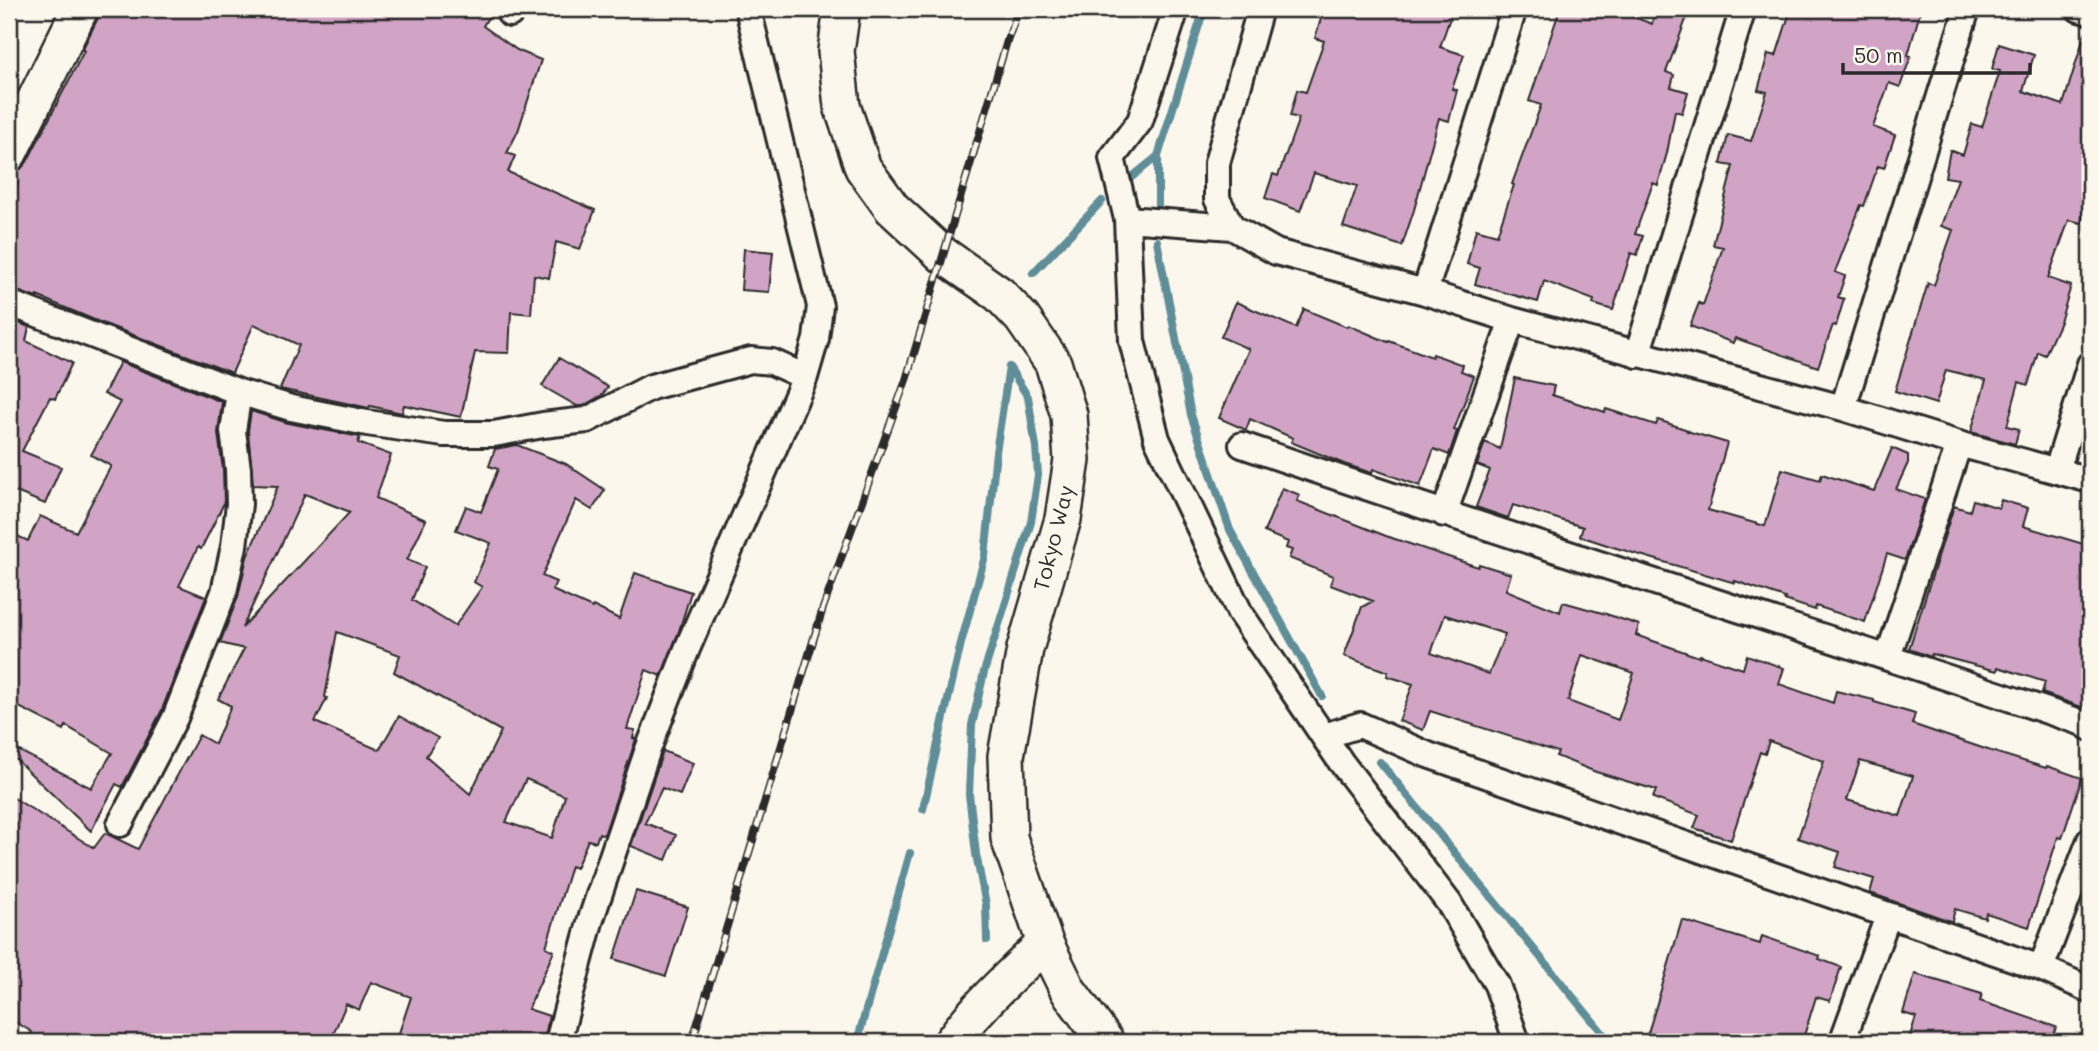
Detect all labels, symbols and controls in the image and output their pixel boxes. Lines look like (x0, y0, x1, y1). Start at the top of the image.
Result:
scale bar (1843, 32, 2031, 76)
text: 50 m (1854, 41, 1903, 68)
street label: Tokyo Way (1026, 482, 1079, 593)

